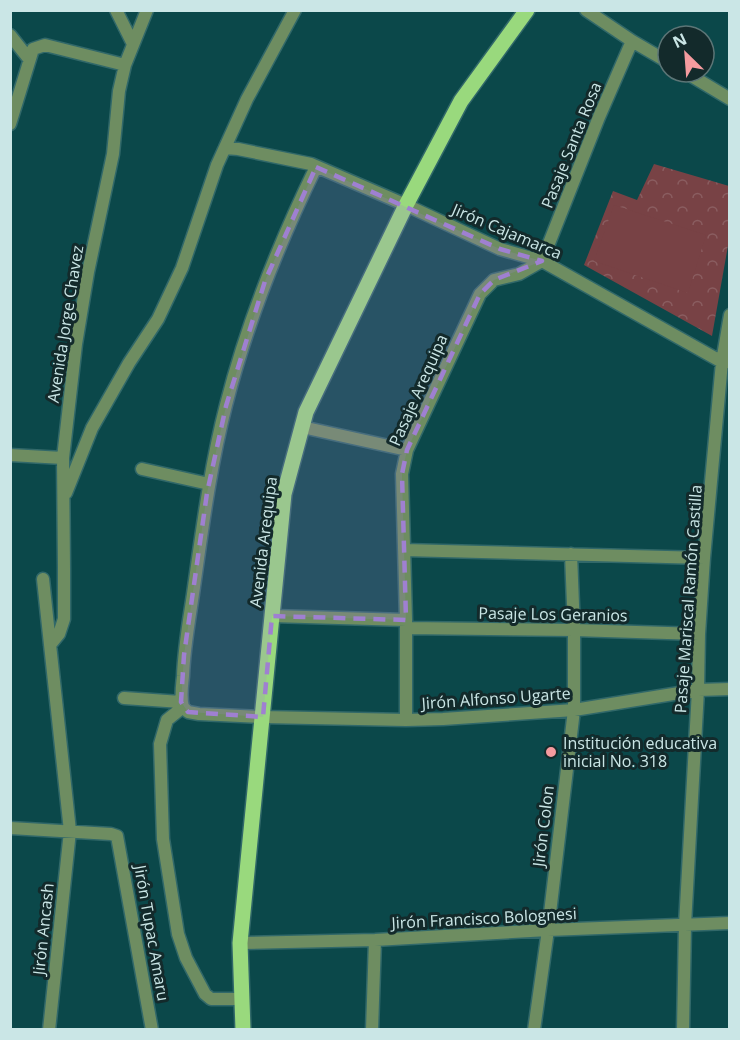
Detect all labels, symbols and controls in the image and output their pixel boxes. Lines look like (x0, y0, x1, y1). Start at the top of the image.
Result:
north arrow (656, 24, 716, 84)
text: N (669, 28, 690, 53)
street label: Pasaje Santa Rosa (536, 79, 606, 211)
street label: Jirón Cajamarca (447, 197, 565, 264)
street label: Avenida Jorge Chavez (42, 244, 88, 404)
street label: Pasaje Arequipa (384, 331, 452, 449)
street label: Avenida Arequipa (244, 475, 282, 609)
street label: Pasaje Mariscal Ramón Castilla (669, 484, 707, 714)
street label: Pasaje Los Geranios (478, 602, 628, 626)
street label: Jirón Alfonso Ugarte (419, 682, 571, 714)
place label: Institución educativa inicial No. 318 (563, 732, 717, 772)
marker: Institución educativa inicial No. 318 (544, 745, 558, 759)
street label: Jirón Colon (527, 784, 559, 870)
street label: Jirón Tupac Amaru (129, 861, 175, 1003)
street label: Jirón Ancash (27, 882, 59, 978)
street label: Jirón Francisco Bolognesi (389, 902, 577, 934)

